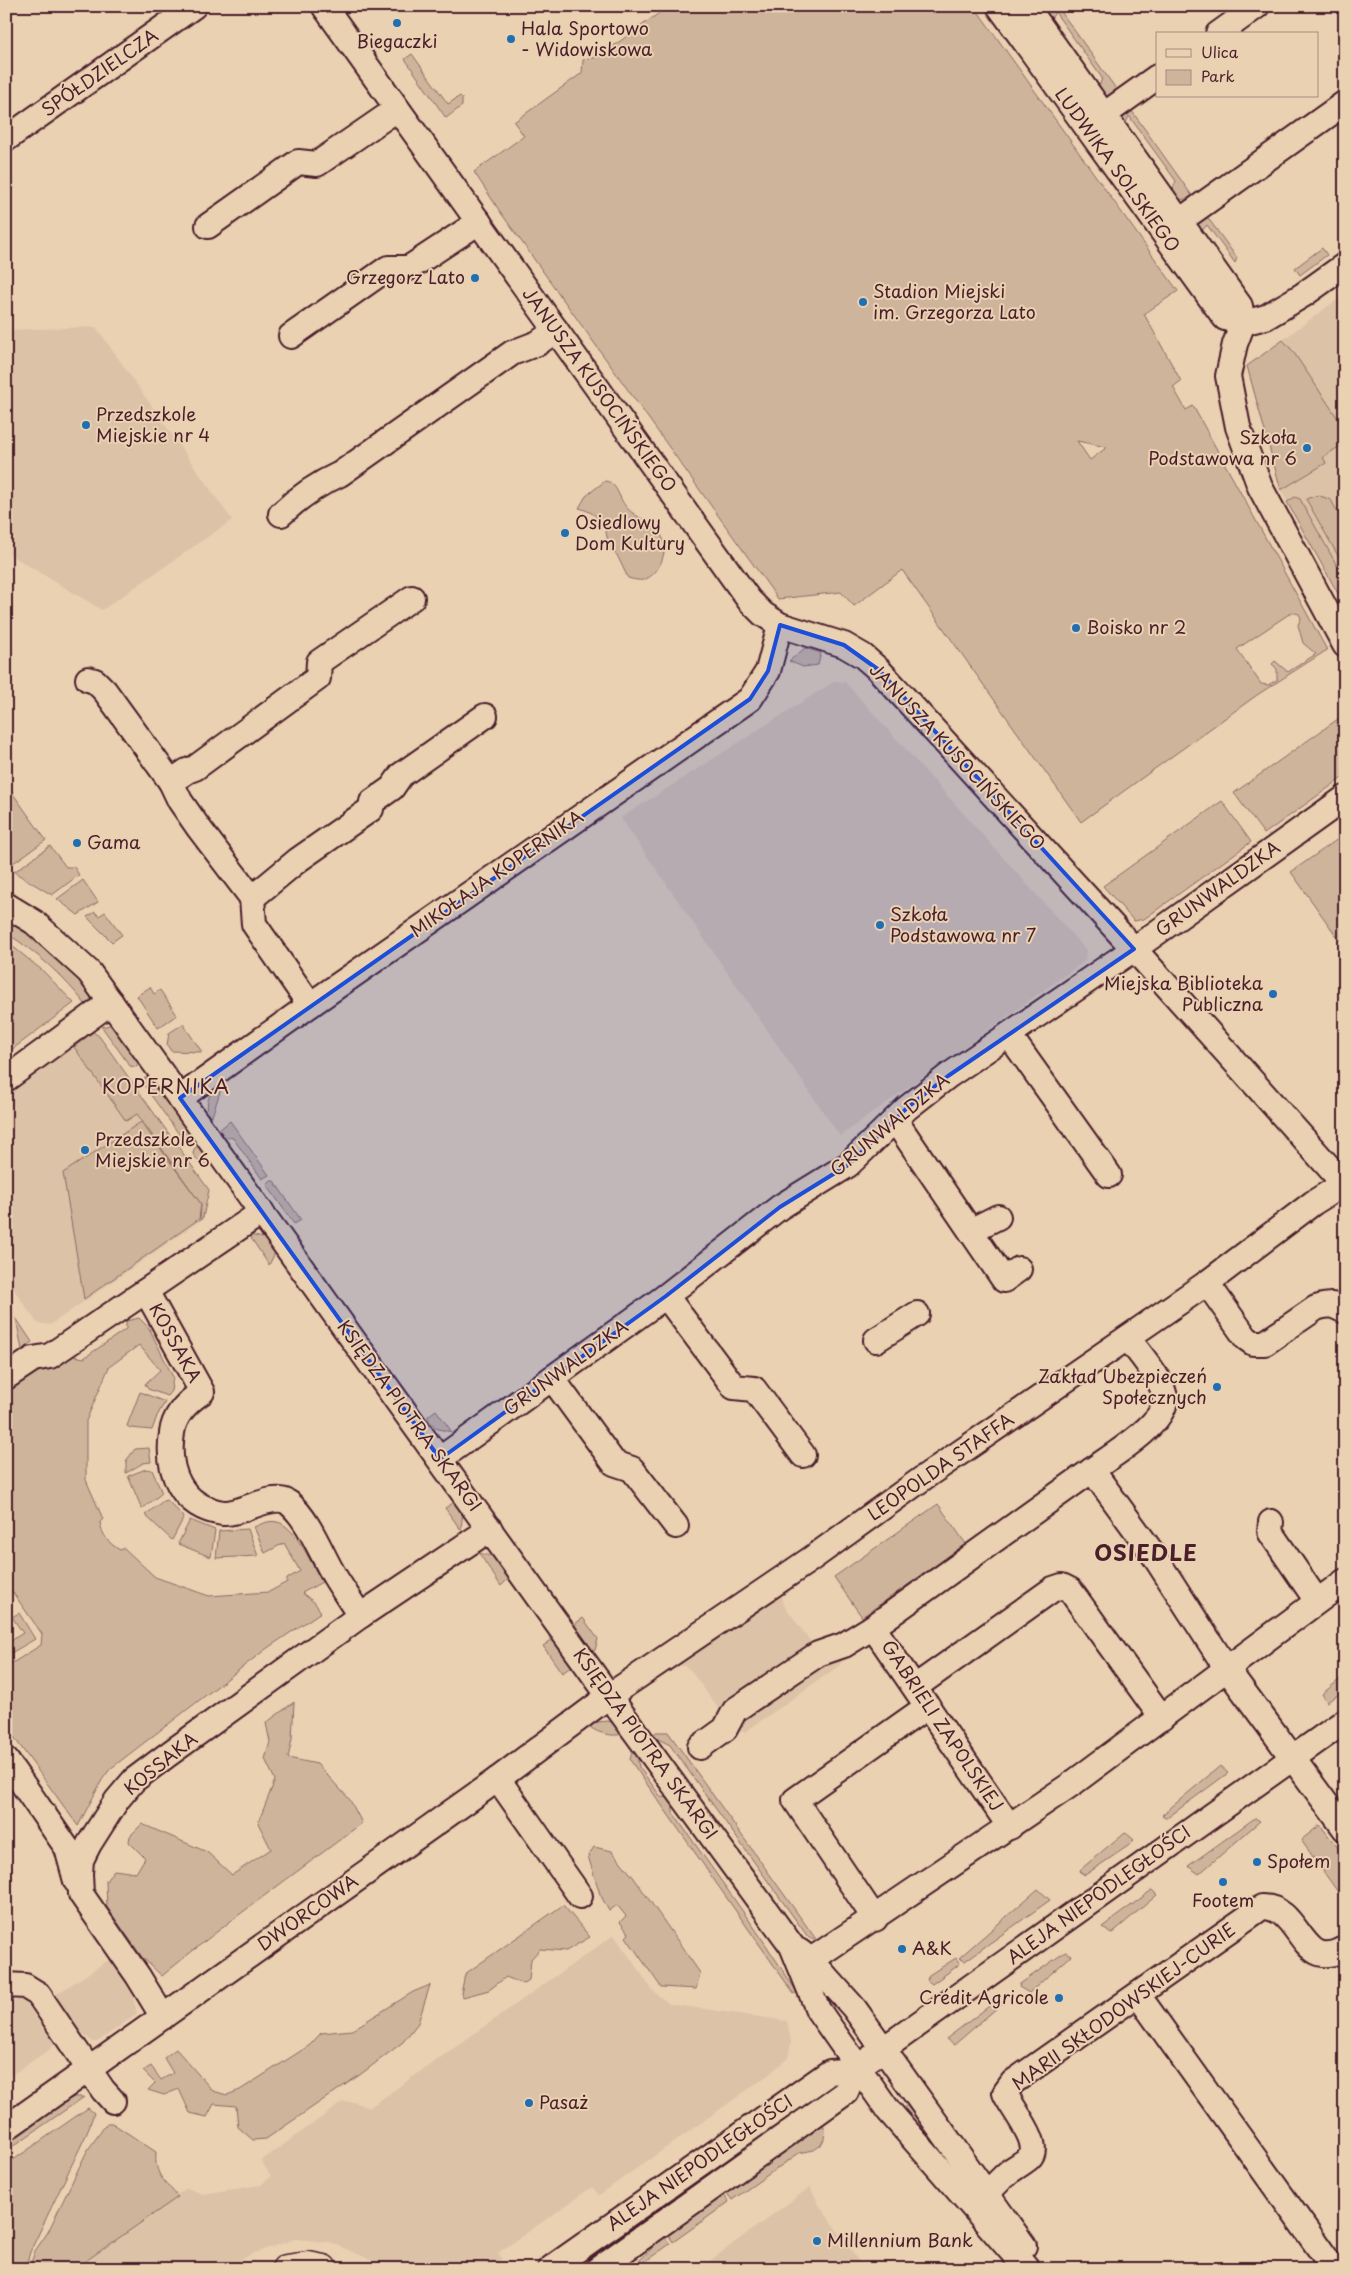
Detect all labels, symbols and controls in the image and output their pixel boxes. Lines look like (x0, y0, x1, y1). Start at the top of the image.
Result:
place label: Hala Sportowo - Widowiskowa (521, 14, 653, 62)
marker: Biegaczki (391, 17, 403, 29)
street label: SPÓŁDZIELCZA (35, 21, 163, 122)
place label: Biegaczki (356, 27, 438, 54)
legend (1156, 32, 1318, 98)
marker: Hala Sportowo - Widowiskowa (505, 33, 517, 45)
text: Ulica (1201, 40, 1239, 63)
text: Park (1201, 64, 1235, 87)
street label: LUDWIKA SOLSKIEGO (1049, 81, 1187, 257)
place label: Grzegorz Lato (346, 263, 465, 290)
marker: Grzegorz Lato (469, 272, 481, 284)
place label: Stadion Miejski im. Grzegorza Lato (873, 277, 1036, 325)
street label: JANUSZA KUSOCIŃSKIEGO (517, 281, 684, 497)
marker: Stadion Miejski im. Grzegorza Lato (857, 296, 869, 308)
place label: Przedszkole Miejskie nr 4 (96, 400, 210, 448)
marker: Przedszkole Miejskie nr 4 (80, 419, 92, 431)
place label: Szkoła Podstawowa nr 6 (1148, 423, 1298, 471)
marker: Szkoła Podstawowa nr 6 (1301, 442, 1313, 454)
place label: Osiedlowy Dom Kultury (575, 508, 685, 556)
marker: Osiedlowy Dom Kultury (559, 527, 571, 539)
place label: Boisko nr 2 (1086, 613, 1186, 640)
marker: Boisko nr 2 (1070, 622, 1082, 634)
street label: JANUSZA KUSOCIŃSKIEGO (864, 656, 1052, 856)
street label: MIKOŁAJA KOPERNIKA (404, 802, 588, 943)
place label: Gama (87, 828, 141, 855)
street label: GRUNWALDZKA (1149, 833, 1285, 942)
marker: Gama (71, 837, 83, 849)
place label: Szkoła Podstawowa nr 7 (890, 900, 1036, 948)
marker: Szkoła Podstawowa nr 7 (874, 919, 886, 931)
place label: Miejska Biblioteka Publiczna (1104, 969, 1264, 1017)
marker: Miejska Biblioteka Publiczna (1267, 988, 1279, 1000)
street label: GRUNWALDZKA (824, 1066, 955, 1182)
district label: KOPERNIKA (102, 1071, 230, 1101)
place label: Przedszkole Miejskie nr 6 (95, 1125, 210, 1173)
marker: Przedszkole Miejskie nr 6 (79, 1144, 91, 1156)
street label: KOSSAKA (143, 1298, 209, 1387)
street label: GRUNWALDZKA (497, 1312, 633, 1421)
street label: KSIĘDZA PIOTRA SKARGI (332, 1314, 489, 1516)
place label: Zakład Ubezpieczeń Społecznych (1038, 1362, 1207, 1410)
marker: Zakład Ubezpieczeń Społecznych (1211, 1381, 1223, 1393)
street label: LEOPOLDA STAFFA (862, 1405, 1019, 1526)
district label: OSIEDLE (1094, 1535, 1198, 1568)
street label: GABRIELI ZAPOLSKIEJ (876, 1634, 1011, 1816)
street label: KSIĘDZA PIOTRA SKARGI (568, 1642, 725, 1844)
street label: KOSSAKA (118, 1725, 202, 1801)
street label: ALEJA NIEPODLEGŁOŚCI (1000, 1818, 1196, 1970)
place label: Społem (1267, 1847, 1330, 1874)
marker: Społem (1251, 1856, 1263, 1868)
street label: DWORCOWA (251, 1867, 363, 1957)
marker: Footem (1217, 1876, 1229, 1888)
place label: Footem (1192, 1886, 1254, 1913)
street label: MARII SKŁODOWSKIEJ-CURIE (1006, 1915, 1241, 2096)
place label: A&K (912, 1934, 952, 1961)
marker: A&K (896, 1943, 908, 1955)
place label: Crédit Agricole (919, 1983, 1049, 2010)
marker: Crédit Agricole (1053, 1992, 1065, 2004)
street label: ALEJA NIEPODLEGŁOŚCI (601, 2087, 798, 2236)
place label: Pasaż (539, 2088, 588, 2115)
marker: Pasaż (523, 2097, 535, 2109)
place label: Millennium Bank (827, 2226, 973, 2253)
marker: Millennium Bank (811, 2235, 823, 2247)

